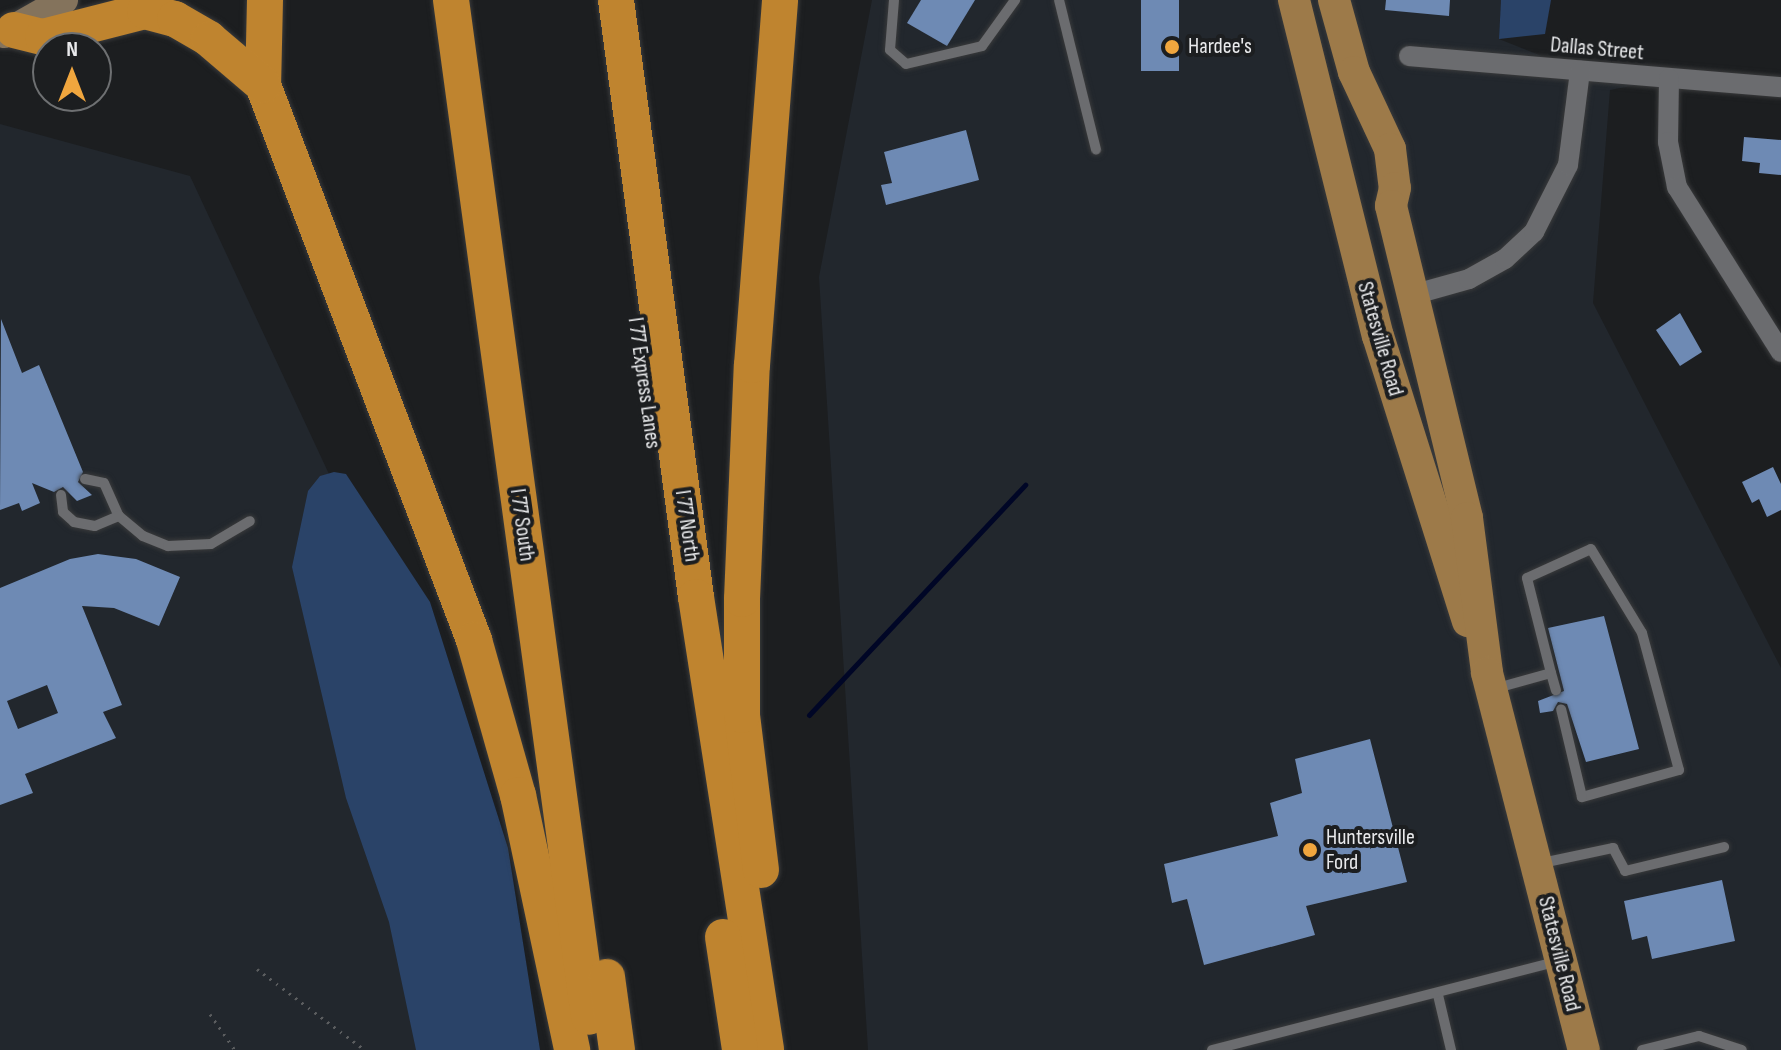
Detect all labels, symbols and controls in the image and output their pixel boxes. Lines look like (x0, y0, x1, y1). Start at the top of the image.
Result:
north arrow (32, 32, 112, 112)
street label: Dallas Street (1549, 32, 1645, 66)
place label: Hardee's (1188, 34, 1252, 60)
text: N (66, 36, 78, 63)
marker: Hardee's (1163, 38, 1181, 56)
street label: Statesville Road (1351, 279, 1409, 399)
street label: I 77 Express Lanes (622, 316, 666, 450)
street label: I 77 South (504, 487, 540, 563)
street label: I 77 North (669, 488, 705, 564)
place label: Huntersville Ford (1326, 824, 1415, 876)
marker: Huntersville Ford (1301, 841, 1319, 859)
street label: Statesville Road (1532, 894, 1586, 1014)

